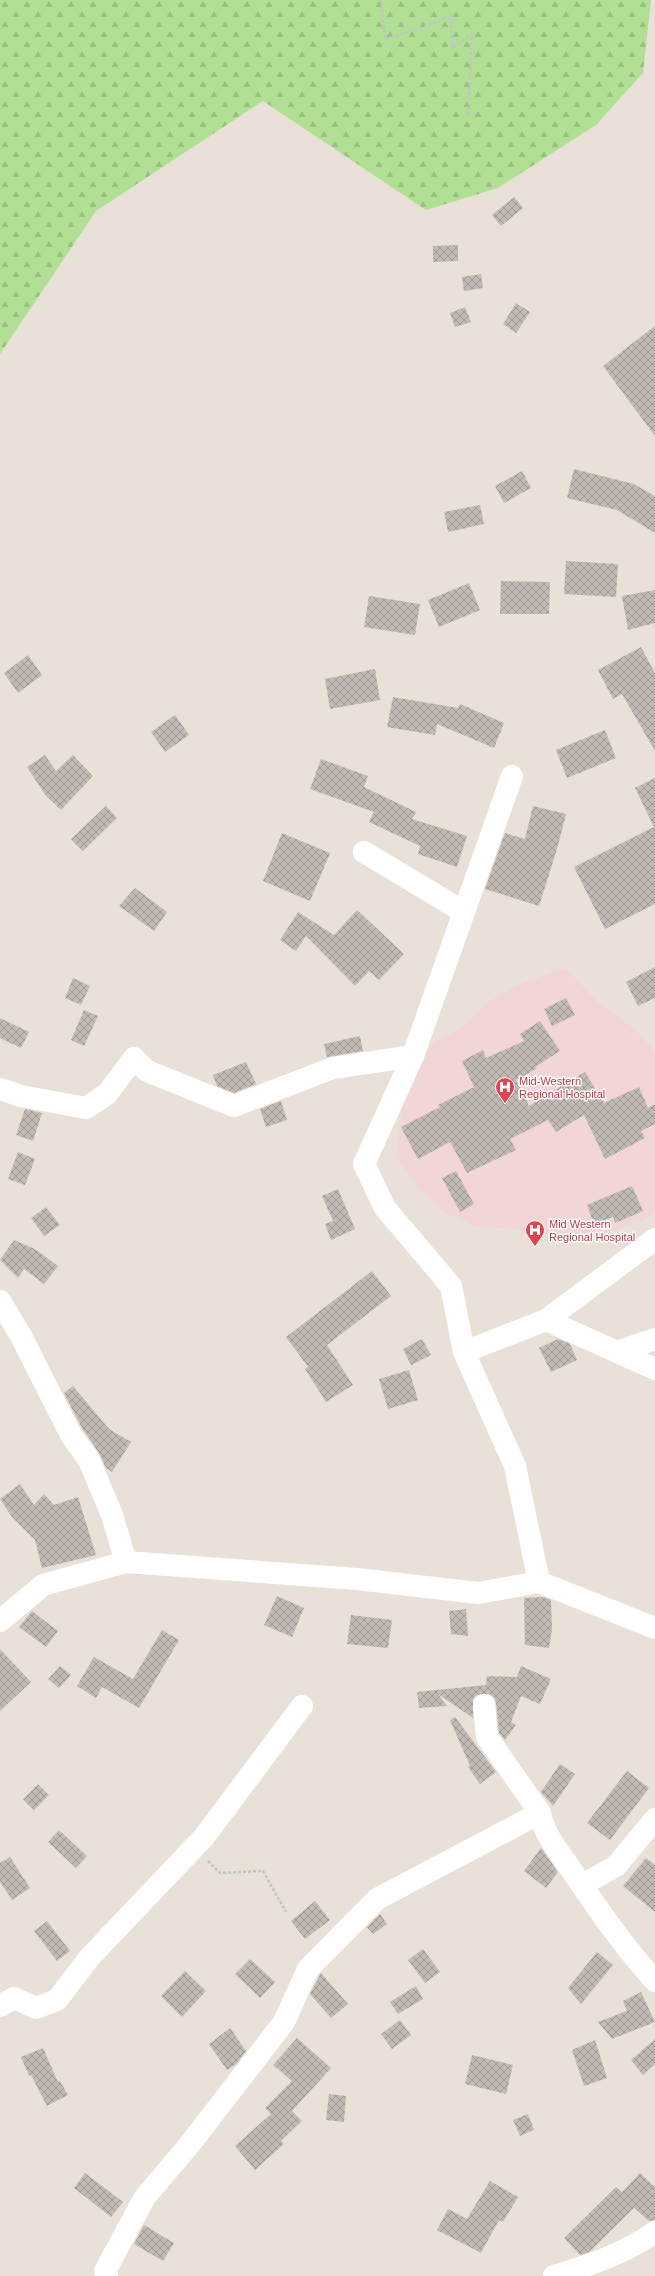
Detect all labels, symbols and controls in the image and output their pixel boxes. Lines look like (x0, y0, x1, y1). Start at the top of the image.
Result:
place label: Mid-Western Regional Hospital (519, 1075, 605, 1100)
hospital icon: Mid-Western Regional Hospital (494, 1076, 516, 1104)
place label: Mid Western Regional Hospital (549, 1218, 635, 1243)
hospital icon: Mid Western Regional Hospital (524, 1219, 546, 1247)

